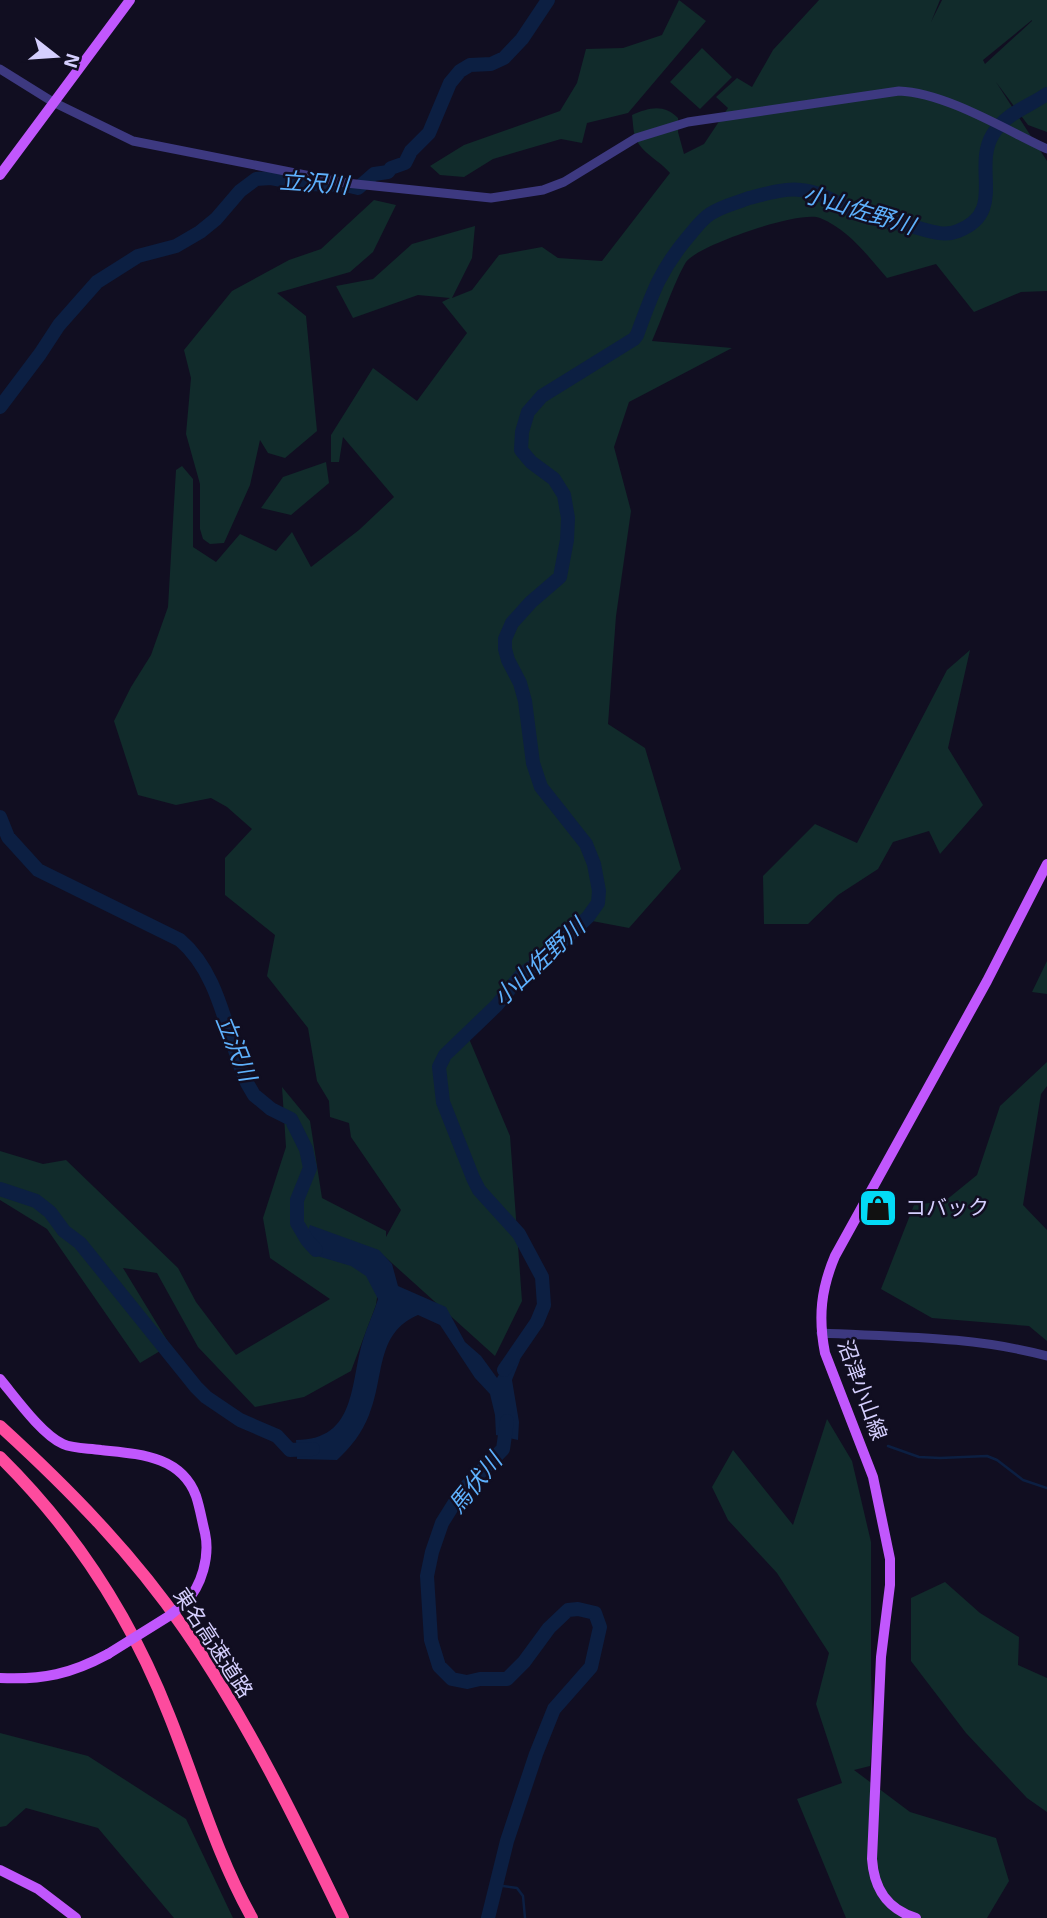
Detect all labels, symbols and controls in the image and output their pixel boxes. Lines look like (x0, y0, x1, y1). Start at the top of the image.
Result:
north arrow (21, 21, 91, 91)
text: N (60, 51, 86, 71)
water label: 立沢川 (279, 166, 352, 199)
water label: 小山佐野川 (800, 179, 921, 240)
water label: 小山佐野川 (487, 910, 592, 1011)
water label: 立沢川 (211, 1010, 264, 1088)
shop icon: コバック (857, 1187, 899, 1229)
place label: コバック (905, 1194, 989, 1219)
street label: 沼津小山線 (834, 1336, 893, 1443)
water label: 馬伏川 (442, 1444, 509, 1518)
street label: 東名高速道路 (169, 1583, 259, 1702)

